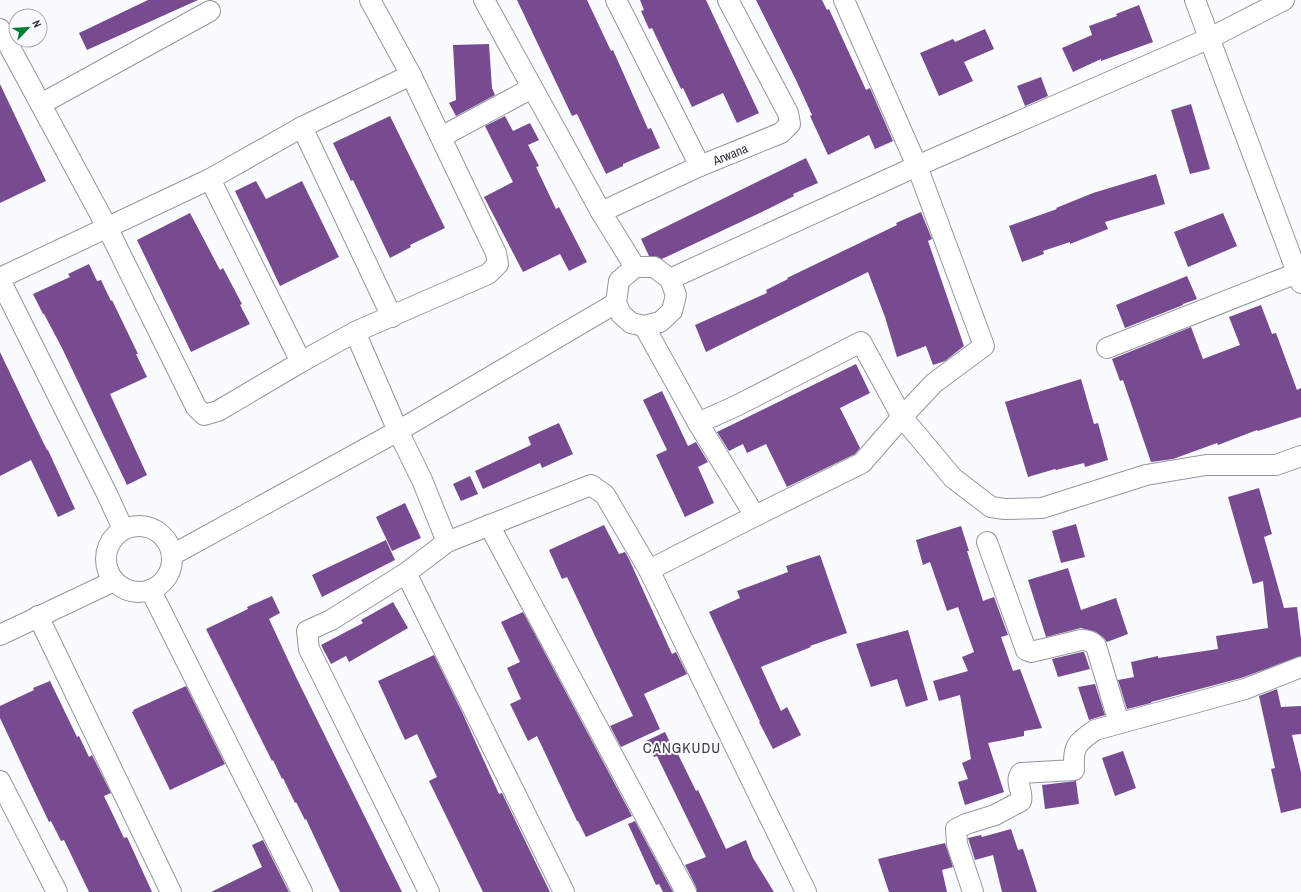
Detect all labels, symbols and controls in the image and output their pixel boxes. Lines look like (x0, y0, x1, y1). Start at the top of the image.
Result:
north arrow (8, 8, 48, 48)
text: N (29, 18, 45, 30)
street label: Arwana (709, 140, 750, 169)
district label: CANGKUDU (643, 737, 721, 758)

